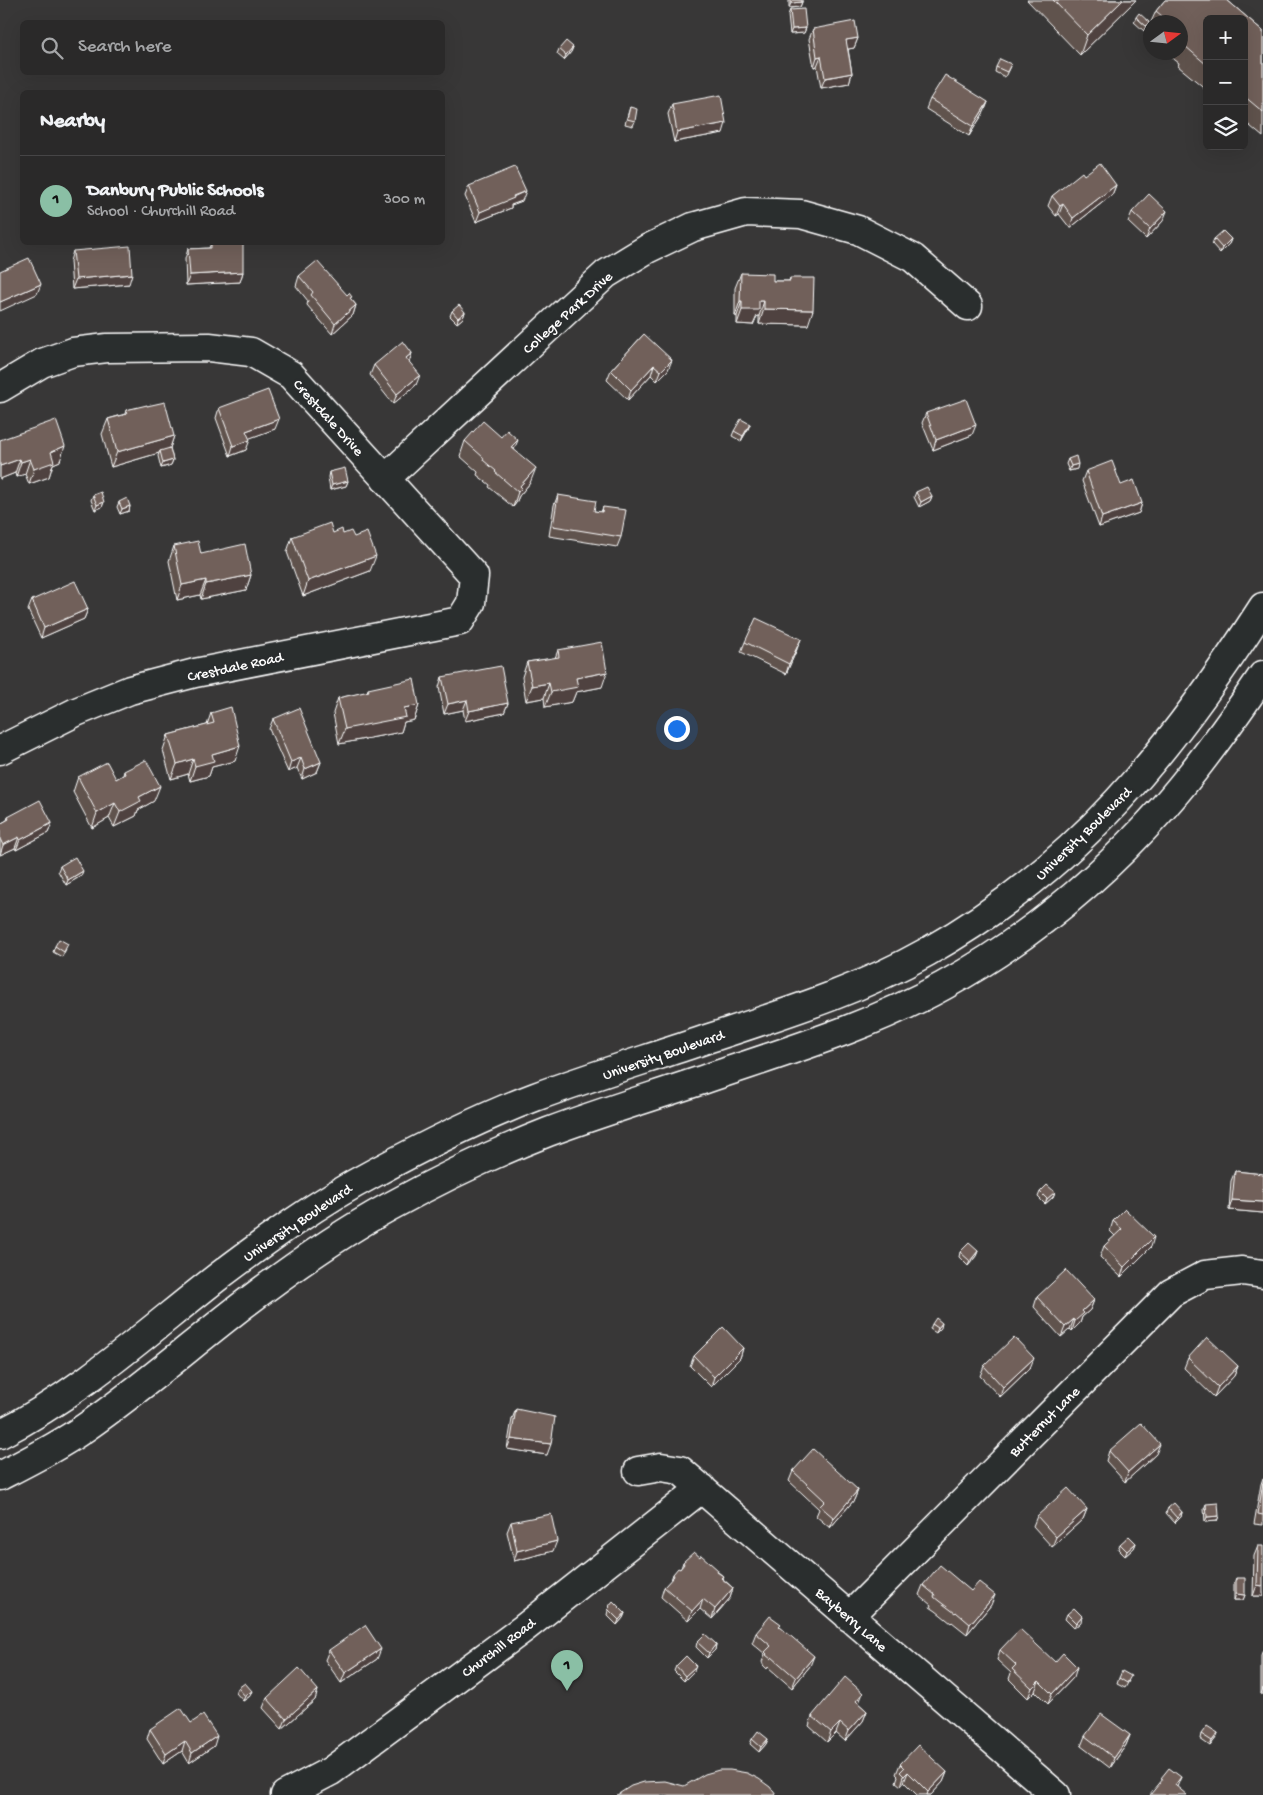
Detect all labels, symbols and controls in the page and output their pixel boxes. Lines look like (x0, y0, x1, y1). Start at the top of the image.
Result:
north arrow (1143, 15, 1188, 60)
map controls (1203, 15, 1248, 150)
button: + (1203, 15, 1248, 60)
search box (20, 20, 445, 75)
icon: search (38, 34, 66, 62)
text: Search here (78, 36, 172, 59)
button: − (1203, 60, 1248, 105)
button: layers (1203, 105, 1248, 150)
text: Nearby (40, 110, 105, 135)
text: Danbury Public Schools (87, 180, 264, 203)
text: 1 (53, 191, 59, 210)
text: 300 m (383, 191, 425, 210)
text: School · Churchill Road (87, 203, 235, 222)
street label: College Park Drive (520, 268, 617, 359)
street label: Crestdale Drive (288, 376, 367, 461)
street label: Crestdale Road (186, 649, 286, 687)
your location (664, 716, 690, 742)
street label: University Boulevard (1032, 783, 1137, 885)
street label: University Boulevard (601, 1026, 728, 1085)
street label: University Boulevard (240, 1180, 357, 1267)
street label: Butternut Lane (1006, 1383, 1085, 1462)
street label: Bayberry Lane (810, 1584, 890, 1657)
street label: Churchill Road (459, 1614, 541, 1682)
pin: 1 (551, 1650, 583, 1691)

